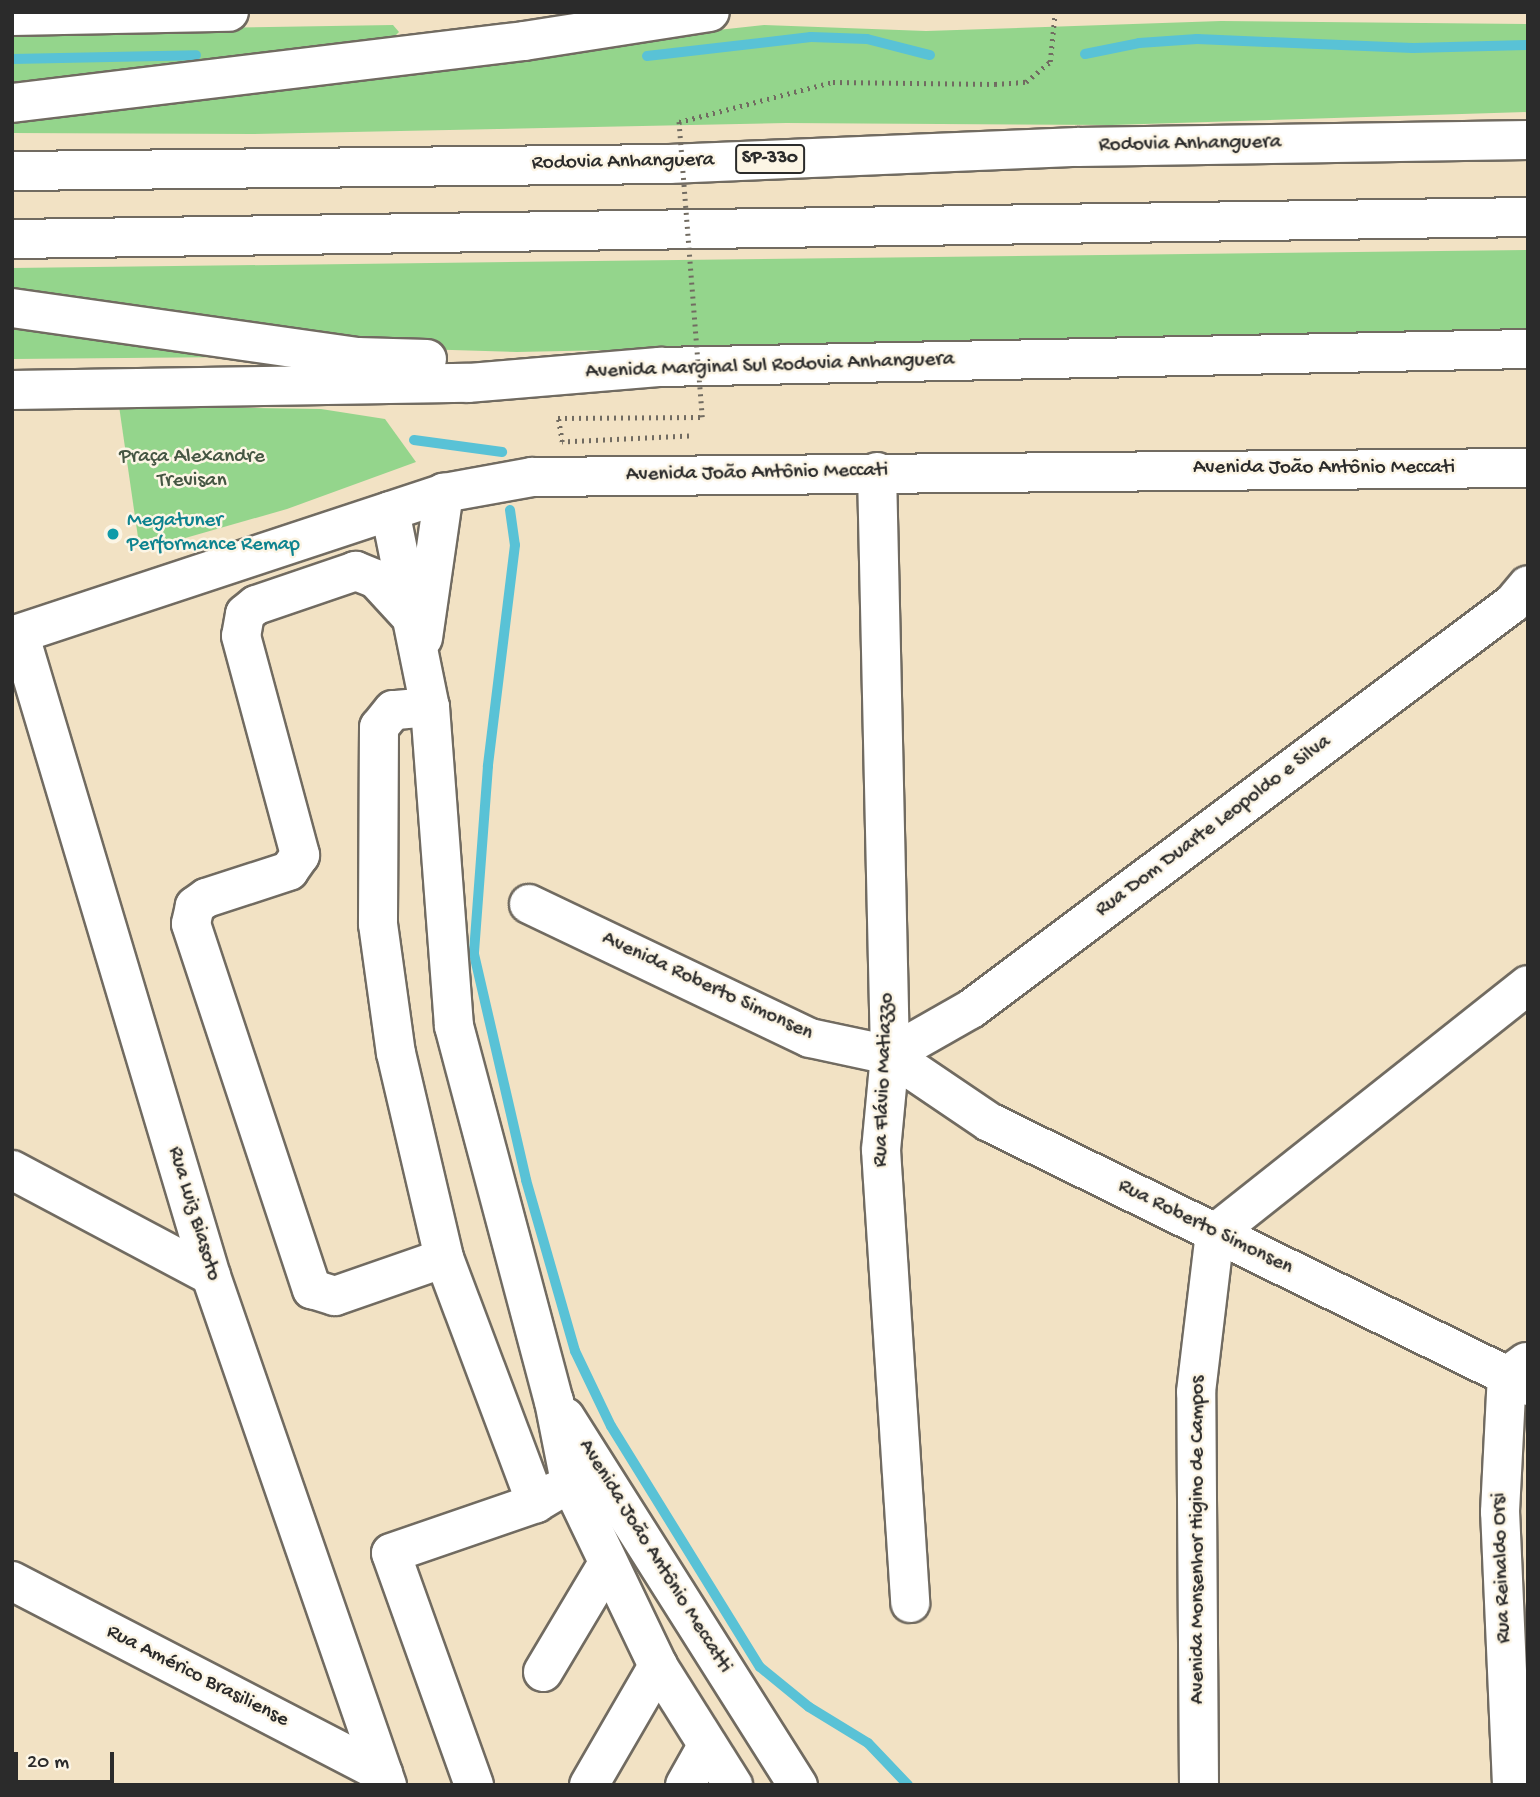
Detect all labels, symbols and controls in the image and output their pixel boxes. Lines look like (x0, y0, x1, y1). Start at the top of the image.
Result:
street label: Rodovia Anhanguera (1099, 131, 1281, 159)
road number: SP-330 (735, 144, 805, 174)
street label: Rodovia Anhanguera (532, 149, 714, 177)
street label: Avenida Marginal Sul Rodovia Anhanguera (585, 348, 955, 386)
park label: Praça Alexandre Trevisan (119, 445, 265, 495)
street label: Avenida João Antônio Meccati (1193, 456, 1455, 482)
street label: Avenida João Antônio Meccati (626, 459, 888, 489)
place label: Megatuner Performance Remap (127, 509, 300, 559)
marker: Megatuner Performance Remap (105, 526, 121, 542)
street label: Rua Dom Duarte Leopoldo e Silva (1091, 730, 1337, 924)
street label: Avenida Roberto Simonsen (597, 927, 817, 1047)
street label: Rua Flávio Matiazzo (869, 992, 901, 1168)
street label: Rua Luiz Biasoto (161, 1144, 225, 1284)
street label: Rua Roberto Simonsen (1113, 1175, 1297, 1281)
street label: Avenida Monsenhor Higino de Campos (1186, 1376, 1212, 1704)
street label: Avenida João Antônio Meccatti (572, 1436, 736, 1678)
street label: Rua Reinaldo Orsi (1488, 1492, 1518, 1644)
street label: Rua Américo Brasiliense (102, 1620, 292, 1734)
scale bar (18, 1738, 117, 1782)
text: 20 m (27, 1751, 69, 1776)

